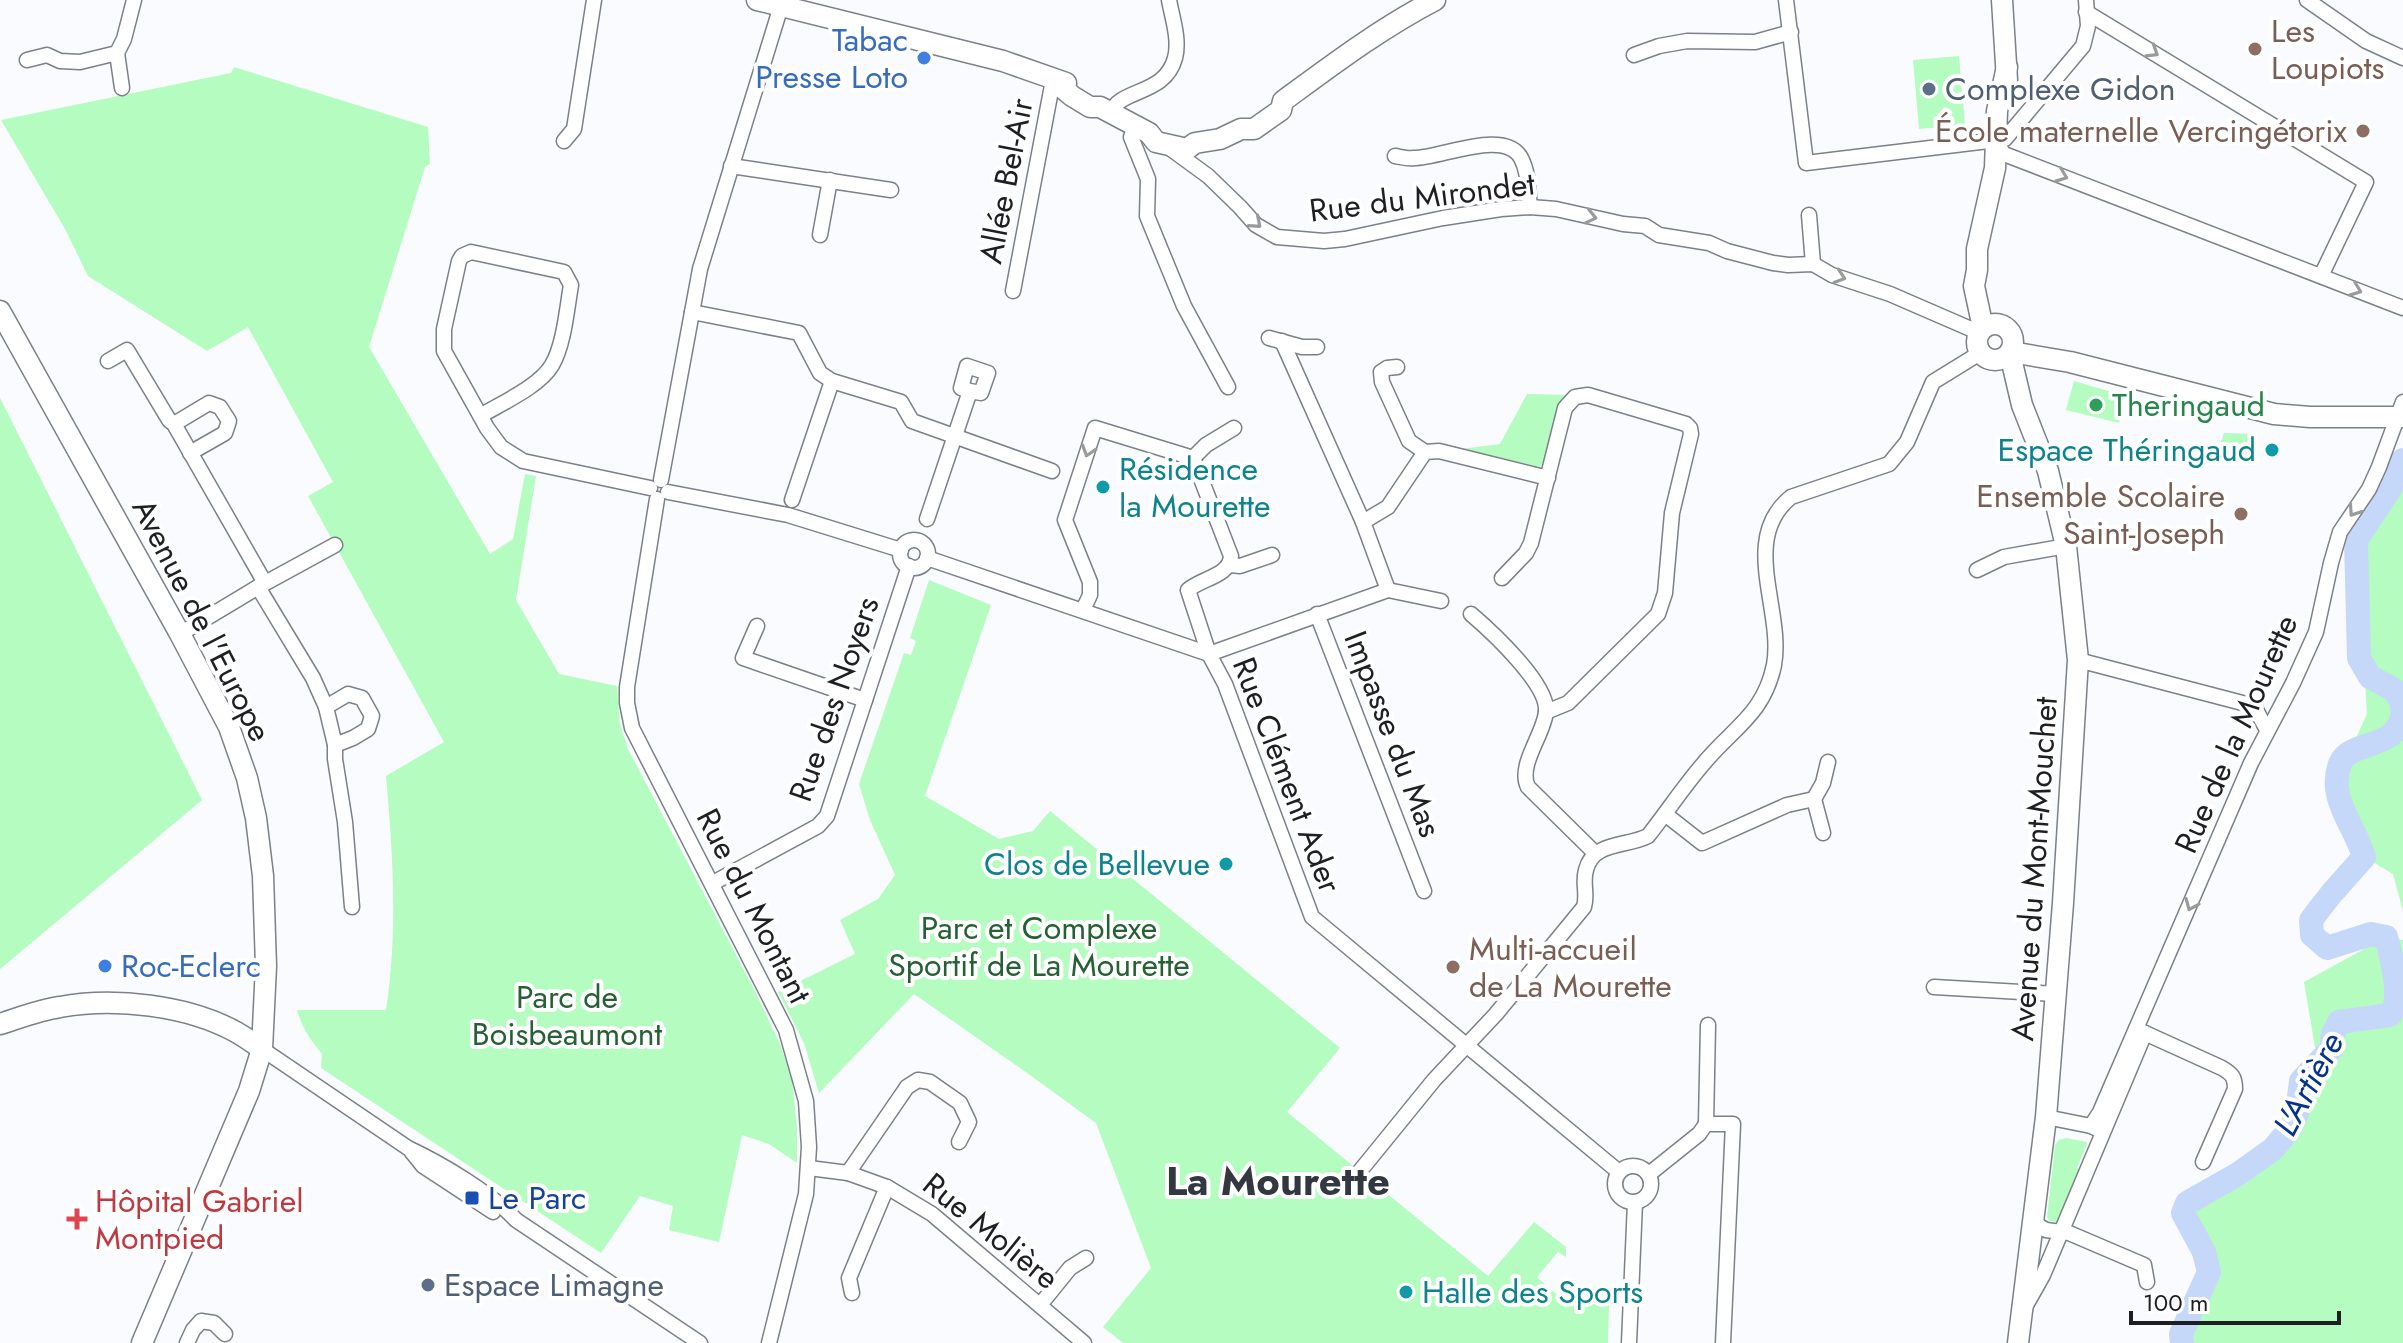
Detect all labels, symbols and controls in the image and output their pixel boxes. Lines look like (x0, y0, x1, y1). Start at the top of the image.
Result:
place label: Les Loupiots (2271, 8, 2384, 91)
place label: Tabac Presse Loto (755, 17, 908, 100)
marker: Les Loupiots (2246, 40, 2264, 58)
one-way arrow (2144, 43, 2159, 58)
marker: Tabac Presse Loto (915, 49, 933, 67)
place label: Complexe Gidon (1945, 66, 2176, 112)
marker: Complexe Gidon (1920, 80, 1938, 98)
street label: Allée Bel-Air (967, 95, 1045, 267)
place label: École maternelle Vercingétorix (1935, 108, 2348, 154)
marker: École maternelle Vercingétorix (2354, 122, 2372, 140)
street label: Rue du Mirondet (1307, 160, 1538, 234)
one-way arrow (2054, 166, 2068, 183)
one-way arrow (1584, 208, 1597, 225)
one-way arrow (1247, 213, 1262, 228)
one-way arrow (1833, 268, 1846, 284)
one-way arrow (2348, 280, 2362, 297)
place label: Theringaud (2112, 382, 2265, 428)
marker: Theringaud (2087, 396, 2105, 414)
place label: Espace Théringaud (1998, 427, 2256, 473)
marker: Espace Théringaud (2263, 441, 2281, 459)
one-way arrow (1081, 443, 1097, 457)
place label: Résidence la Mourette (1119, 446, 1270, 529)
place label: Ensemble Scolaire Saint-Joseph (1976, 473, 2225, 556)
marker: Résidence la Mourette (1094, 478, 1112, 496)
street label: Avenue de l'Europe (121, 491, 283, 749)
one-way arrow (2349, 503, 2364, 517)
marker: Ensemble Scolaire Saint-Joseph (2232, 505, 2250, 523)
street label: Rue des Noyers (777, 590, 891, 808)
street label: Rue de la Mourette (2163, 607, 2309, 861)
street label: Impasse du Mas (1333, 624, 1453, 844)
street label: Rue Clément Ader (1221, 651, 1353, 899)
street label: Avenue du Mont-Mouchet (1999, 695, 2069, 1043)
street label: Rue du Montant (685, 801, 823, 1012)
place label: Clos de Bellevue (984, 841, 1210, 887)
marker: Clos de Bellevue (1217, 855, 1235, 873)
one-way arrow (2184, 896, 2200, 911)
park label: Parc et Complexe Sportif de La Mourette (888, 905, 1190, 988)
place label: Multi-accueil de La Mourette (1469, 926, 1672, 1009)
place label: Roc-Eclerc (121, 943, 261, 989)
marker: Roc-Eclerc (96, 957, 114, 975)
marker: Multi-accueil de La Mourette (1444, 958, 1462, 976)
park label: Parc de Boisbeaumont (472, 974, 663, 1057)
water label: L'Artière (2261, 1024, 2356, 1145)
district label: La Mourette (1166, 1152, 1390, 1210)
street label: Rue Molière (913, 1162, 1069, 1300)
place label: Le Parc (488, 1175, 586, 1221)
place label: Hôpital Gabriel Montpied (95, 1178, 304, 1261)
marker: Le Parc (463, 1189, 481, 1207)
marker: Hôpital Gabriel Montpied (66, 1208, 88, 1230)
place label: Espace Limagne (444, 1262, 664, 1308)
place label: Halle des Sports (1422, 1269, 1643, 1315)
scale bar (2131, 1275, 2339, 1325)
marker: Espace Limagne (419, 1276, 437, 1294)
marker: Halle des Sports (1397, 1283, 1415, 1301)
text: 100 m (2143, 1285, 2209, 1320)

